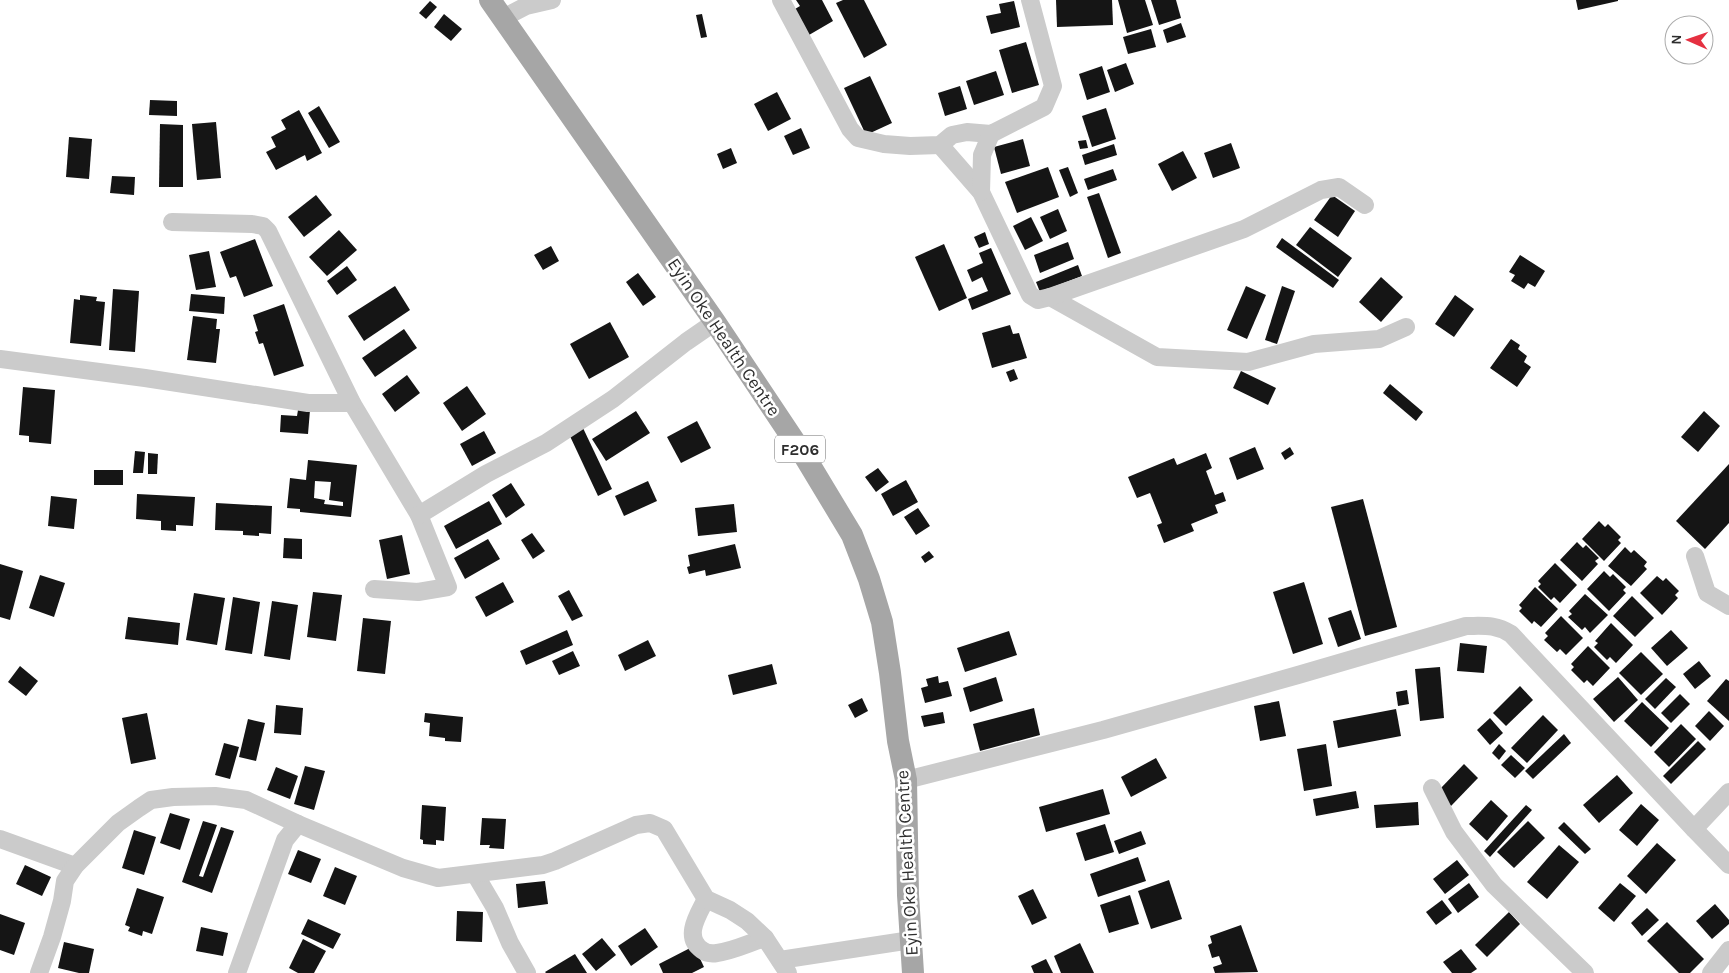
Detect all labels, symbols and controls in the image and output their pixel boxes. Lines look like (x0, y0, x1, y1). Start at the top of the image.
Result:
north arrow (1664, 15, 1714, 65)
text: N (1668, 34, 1685, 45)
street label: Eyin Oke Health Centre (663, 254, 785, 420)
road number: F206 (775, 436, 825, 462)
street label: Eyin Oke Health Centre (891, 770, 923, 956)

